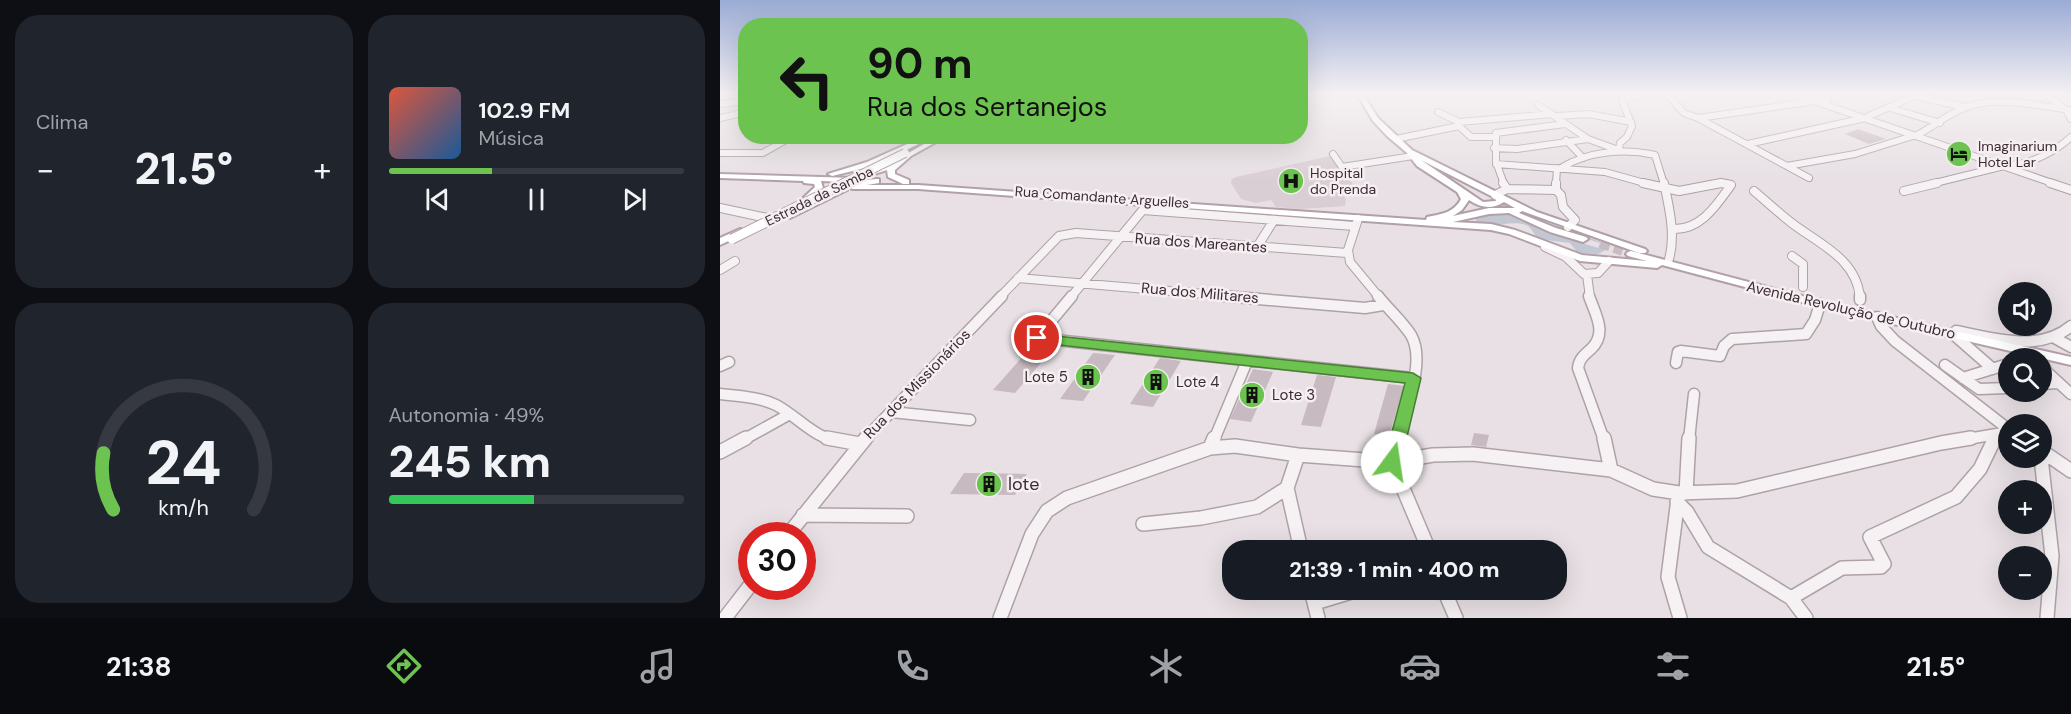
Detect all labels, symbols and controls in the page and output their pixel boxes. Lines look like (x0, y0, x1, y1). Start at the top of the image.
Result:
text: 90 m (867, 36, 973, 91)
icon: left (768, 42, 846, 120)
text: Rua dos Sertanejos (867, 89, 1107, 124)
text: 102.9 FM (479, 96, 570, 125)
text: Clima (36, 109, 88, 135)
text: Música (479, 125, 544, 151)
place label: Imaginarium Hotel Lar (1978, 137, 2057, 171)
text: 21.5° (134, 139, 233, 198)
hotel icon: Imaginarium Hotel Lar (1944, 139, 1974, 169)
text: − (36, 148, 54, 191)
text: + (313, 148, 332, 191)
street label: Estrada da Samba (762, 162, 876, 230)
place label: Hospital do Prenda (1310, 164, 1376, 198)
hospital icon: Hospital do Prenda (1276, 166, 1306, 196)
street label: Rua Comandante Arguelles (1014, 182, 1190, 212)
icon: previous (421, 183, 454, 216)
icon: pause (520, 183, 553, 216)
icon: next (618, 183, 651, 216)
street label: Rua dos Mareantes (1134, 228, 1268, 258)
street label: Avenida Revolução de Outubro (1745, 276, 1958, 344)
street label: Rua dos Militares (1140, 278, 1260, 308)
map controls (1998, 282, 2052, 600)
button: sound (1998, 282, 2052, 336)
pin (1011, 312, 1062, 363)
icon: arrive (1020, 321, 1053, 354)
street label: Rua dos Missionários (859, 325, 975, 443)
button: search (1998, 348, 2052, 402)
building icon: Lote 5 (1073, 362, 1103, 392)
place label: Lote 5 (1024, 367, 1068, 387)
building icon: Lote 4 (1141, 367, 1171, 397)
place label: Lote 4 (1176, 372, 1219, 392)
building icon: Lote 3 (1237, 380, 1267, 410)
place label: Lote 3 (1272, 385, 1315, 405)
text: Autonomia · 49% (389, 402, 544, 428)
button: layers (1998, 414, 2052, 468)
text: 24 (146, 422, 222, 503)
position arrow (1360, 430, 1424, 494)
text: 245 km (389, 432, 551, 491)
building icon: lote (974, 469, 1004, 499)
place label: lote (1008, 472, 1039, 496)
button: + (1998, 480, 2052, 534)
text: km/h (158, 494, 209, 522)
speed limit sign: 30 (738, 522, 816, 600)
button: − (1998, 546, 2052, 600)
text: 21:39 · 1 min · 400 m (1289, 555, 1500, 584)
icon: directions (383, 645, 425, 687)
icon: music (637, 645, 679, 687)
icon: phone (891, 645, 933, 687)
icon: climate (1145, 645, 1187, 687)
icon: car (1399, 645, 1441, 687)
icon: filters (1652, 645, 1694, 687)
text: 21:38 (106, 649, 172, 684)
text: 21.5° (1906, 649, 1965, 684)

